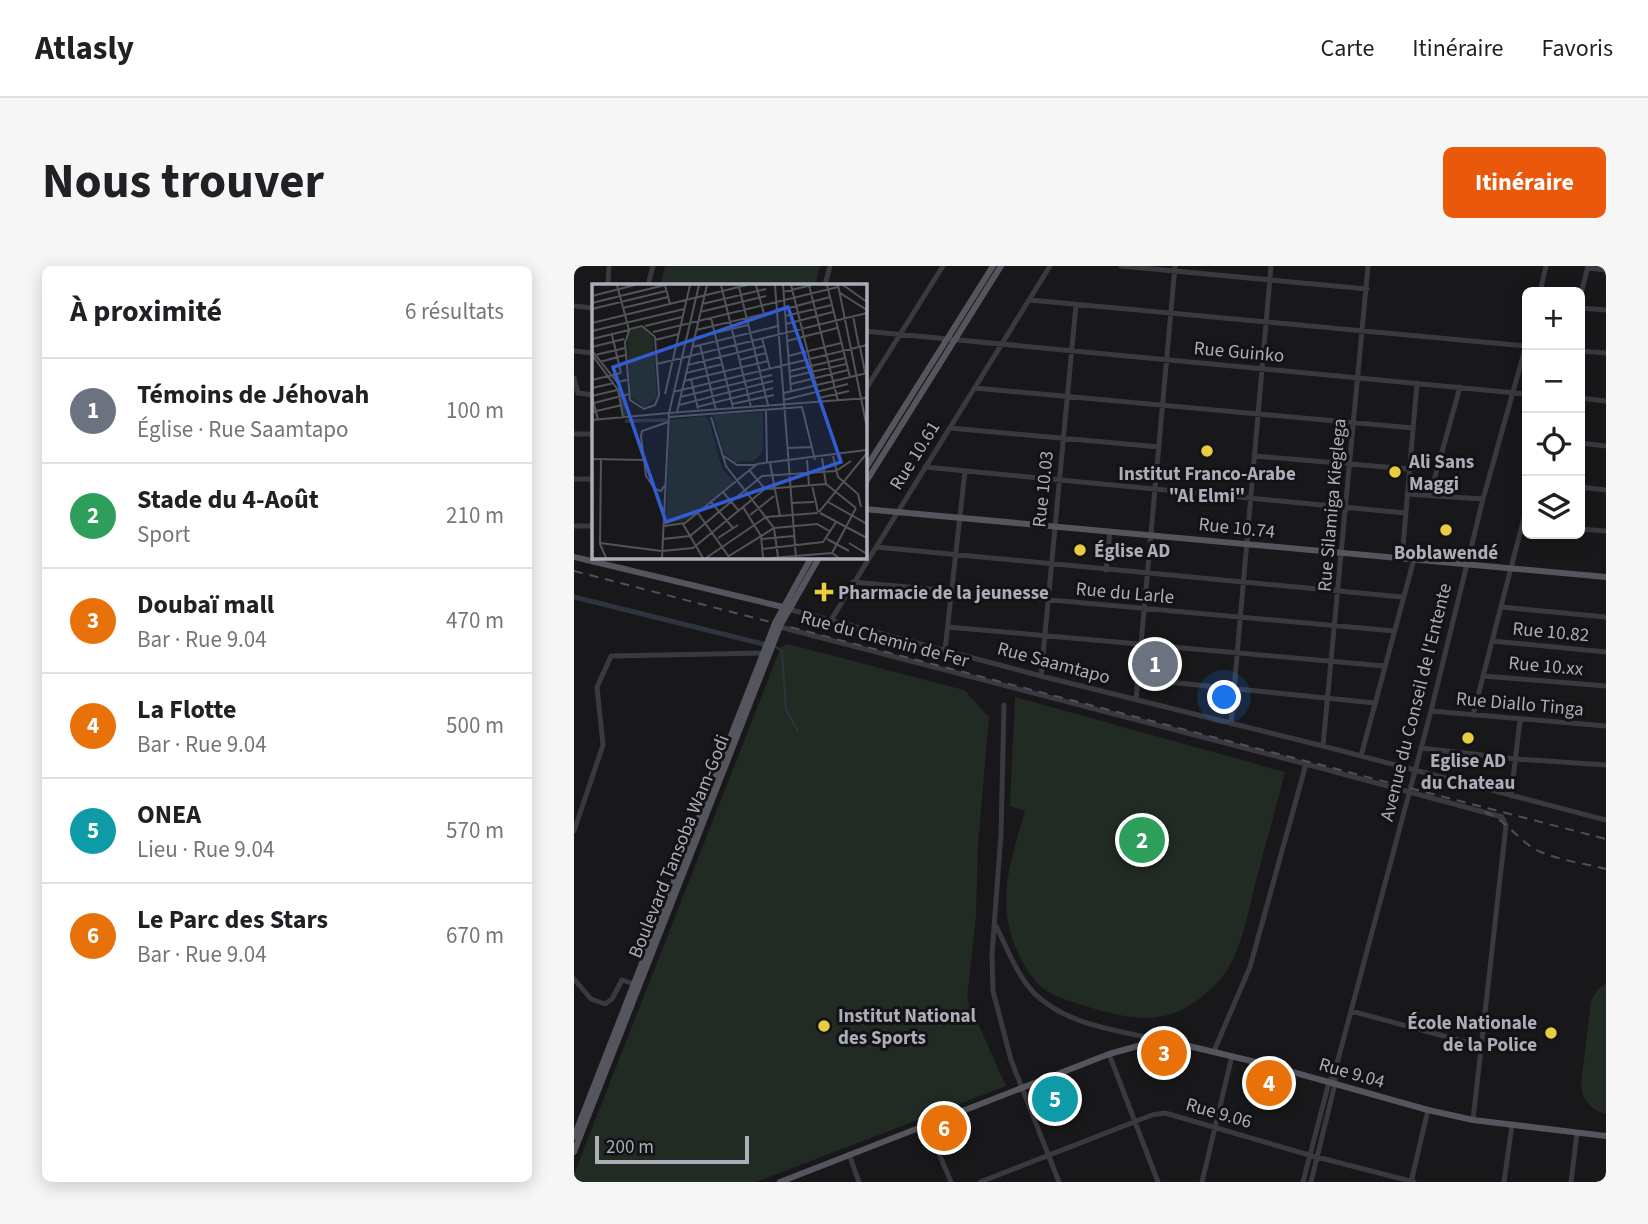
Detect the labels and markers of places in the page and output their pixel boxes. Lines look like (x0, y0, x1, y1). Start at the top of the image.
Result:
marker: Institut Franco-Arabe "Al Elmi" (1199, 443, 1215, 459)
place label: Ali Sans Maggi (1408, 449, 1474, 498)
place label: Institut Franco-Arabe "Al Elmi" (1118, 461, 1296, 510)
marker: Ali Sans Maggi (1387, 464, 1403, 480)
marker: Boblawendé (1438, 522, 1454, 538)
place label: Église AD (1094, 538, 1170, 565)
place label: Boblawendé (1394, 540, 1498, 567)
marker: Église AD (1072, 542, 1088, 558)
place label: Pharmacie de la jeunesse (838, 580, 1049, 607)
marker: Pharmacie de la jeunesse (816, 584, 832, 600)
pin: 1 (1132, 638, 1178, 690)
marker: Eglise AD du Chateau (1460, 730, 1476, 746)
place label: Eglise AD du Chateau (1421, 748, 1515, 797)
pin: 2 (1119, 814, 1165, 866)
place label: Institut National des Sports (838, 1003, 977, 1052)
place label: École Nationale de la Police (1407, 1010, 1537, 1059)
marker: Institut National des Sports (816, 1018, 832, 1034)
marker: École Nationale de la Police (1543, 1025, 1559, 1041)
pin: 3 (1141, 1027, 1187, 1079)
pin: 4 (1246, 1057, 1292, 1109)
pin: 5 (1032, 1073, 1078, 1125)
pin: 6 (921, 1102, 967, 1154)

